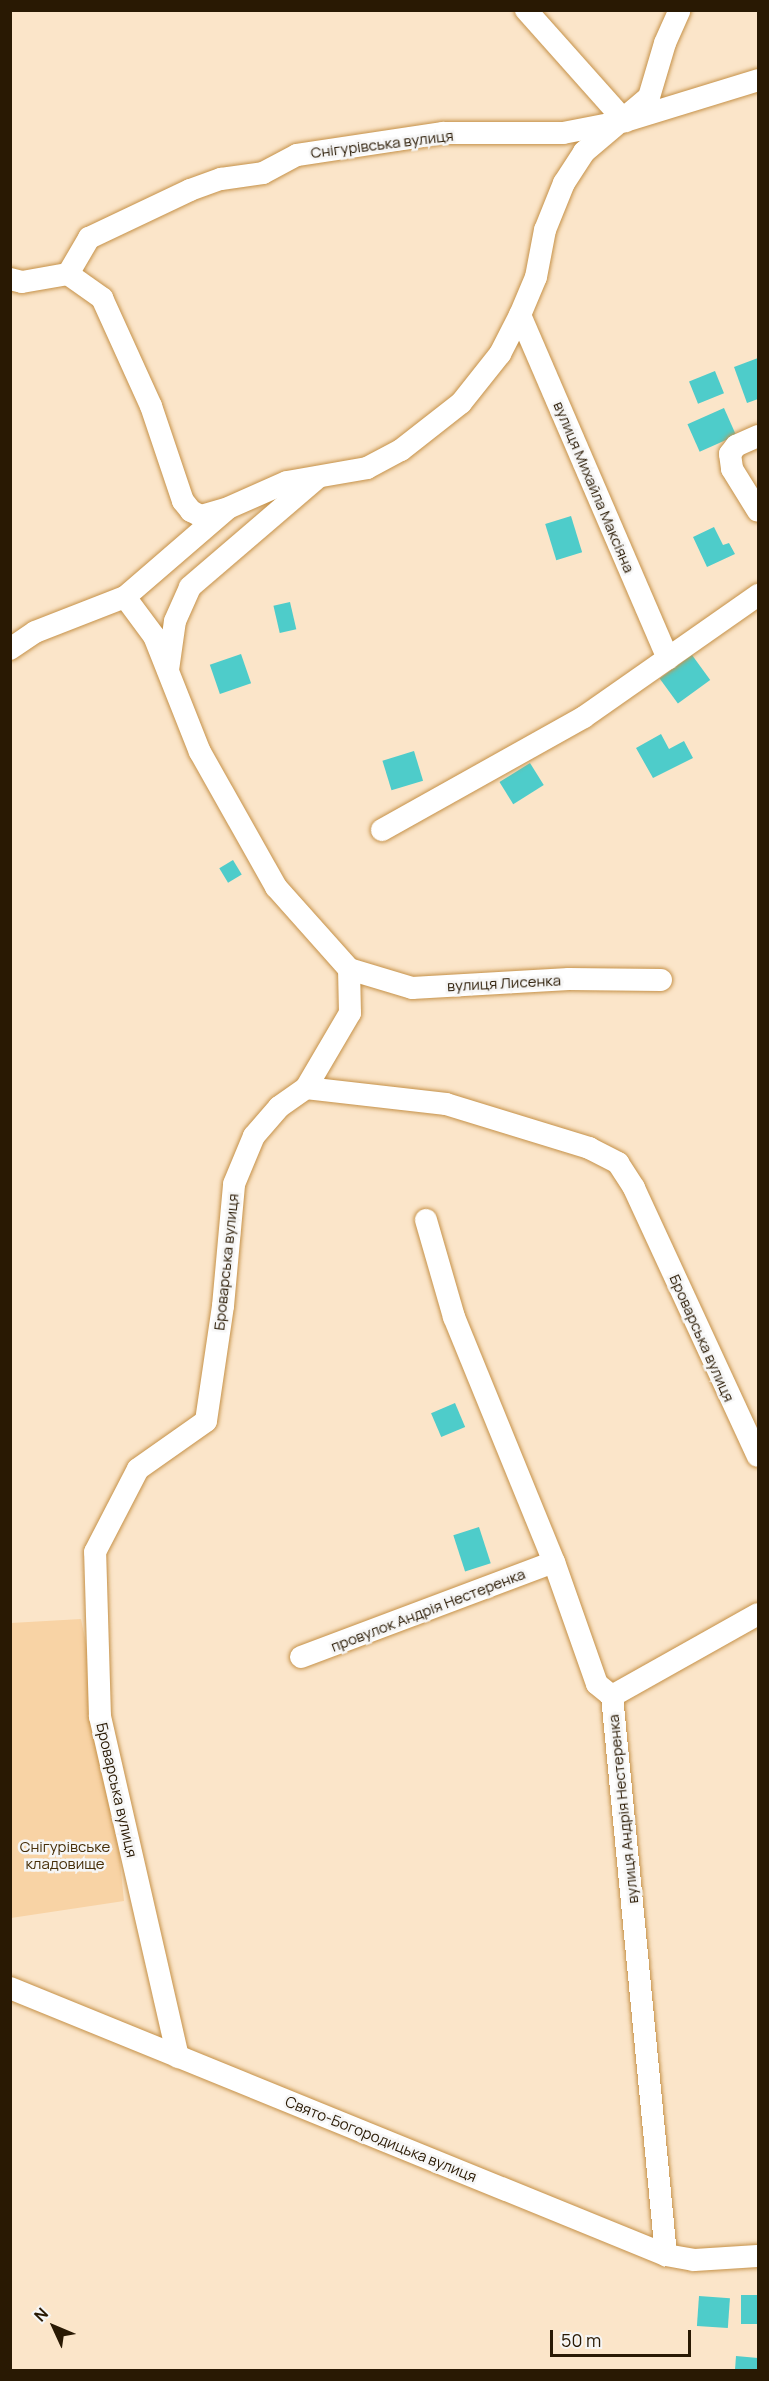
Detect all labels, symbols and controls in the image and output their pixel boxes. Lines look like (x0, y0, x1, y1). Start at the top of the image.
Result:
street label: Снігурівська вулиця (310, 126, 454, 162)
street label: вулиця Михайла Максіяна (550, 399, 638, 575)
street label: вулиця Лисенка (447, 971, 561, 995)
street label: Броварська вулиця (210, 1193, 242, 1331)
street label: Броварська вулиця (666, 1272, 738, 1404)
street label: провулок Андрія Нестеренка (328, 1565, 528, 1655)
street label: вулиця Андрія Нестеренка (604, 1713, 642, 1905)
street label: Броварська вулиця (93, 1721, 141, 1859)
park label: Снігурівське кладовище (20, 1837, 110, 1872)
street label: Свято-Богородицька вулиця (283, 2092, 479, 2186)
north arrow (24, 2297, 84, 2357)
text: N (29, 2303, 53, 2326)
scale bar (553, 2318, 694, 2356)
text: 50 m (561, 2328, 601, 2352)

